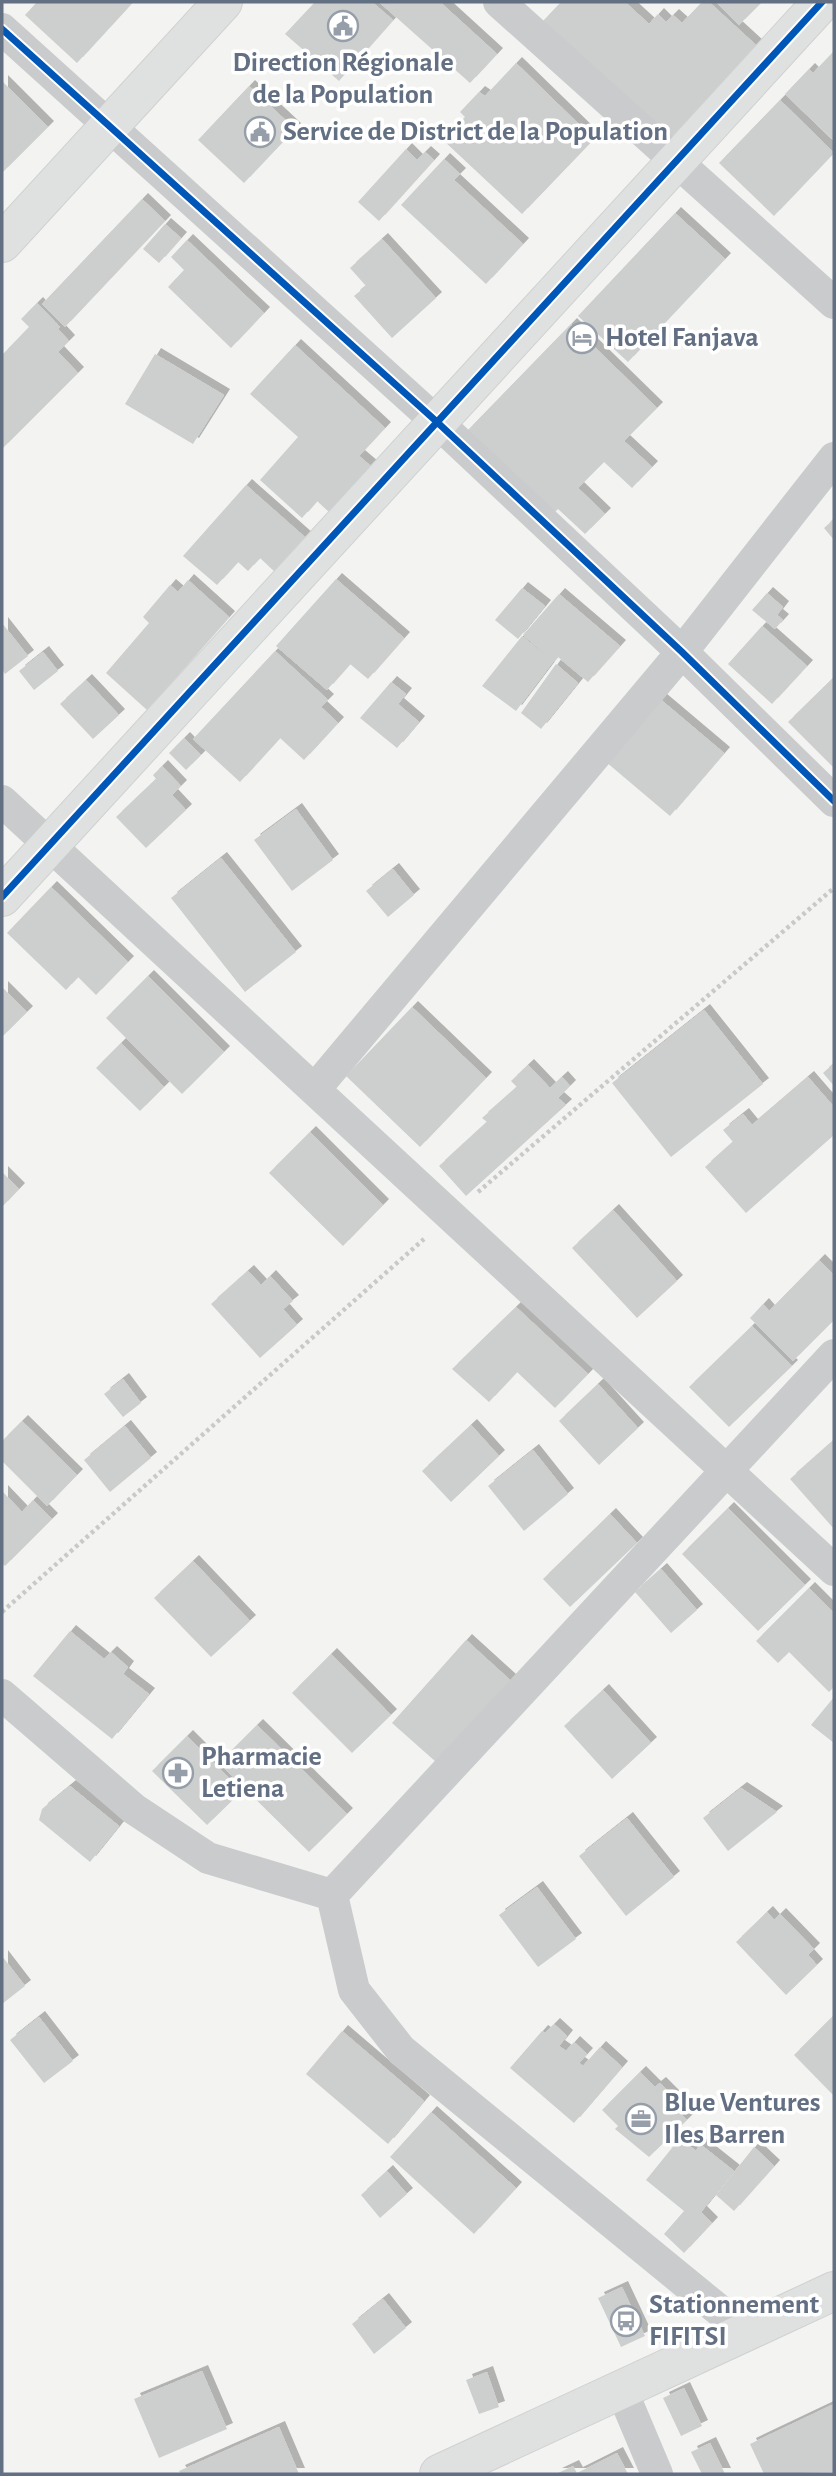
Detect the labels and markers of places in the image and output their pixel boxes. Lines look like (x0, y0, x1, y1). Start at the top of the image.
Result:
public building icon: Direction Régionale de la Population (326, 9, 360, 43)
place label: Direction Régionale de la Population (232, 49, 454, 109)
public building icon: Service de District de la Population (243, 115, 277, 149)
place label: Service de District de la Population (283, 118, 668, 146)
hotel icon: Hotel Fanjava (565, 321, 599, 355)
place label: Hotel Fanjava (605, 324, 759, 352)
place label: Pharmacie Letiena (201, 1743, 322, 1803)
pharmacy icon: Pharmacie Letiena (161, 1756, 195, 1790)
place label: Blue Ventures Iles Barren (664, 2089, 820, 2149)
office icon: Blue Ventures Iles Barren (624, 2102, 658, 2136)
place label: Stationnement FIFITSI (649, 2291, 820, 2351)
bus stop icon: Stationnement FIFITSI (609, 2304, 643, 2338)

